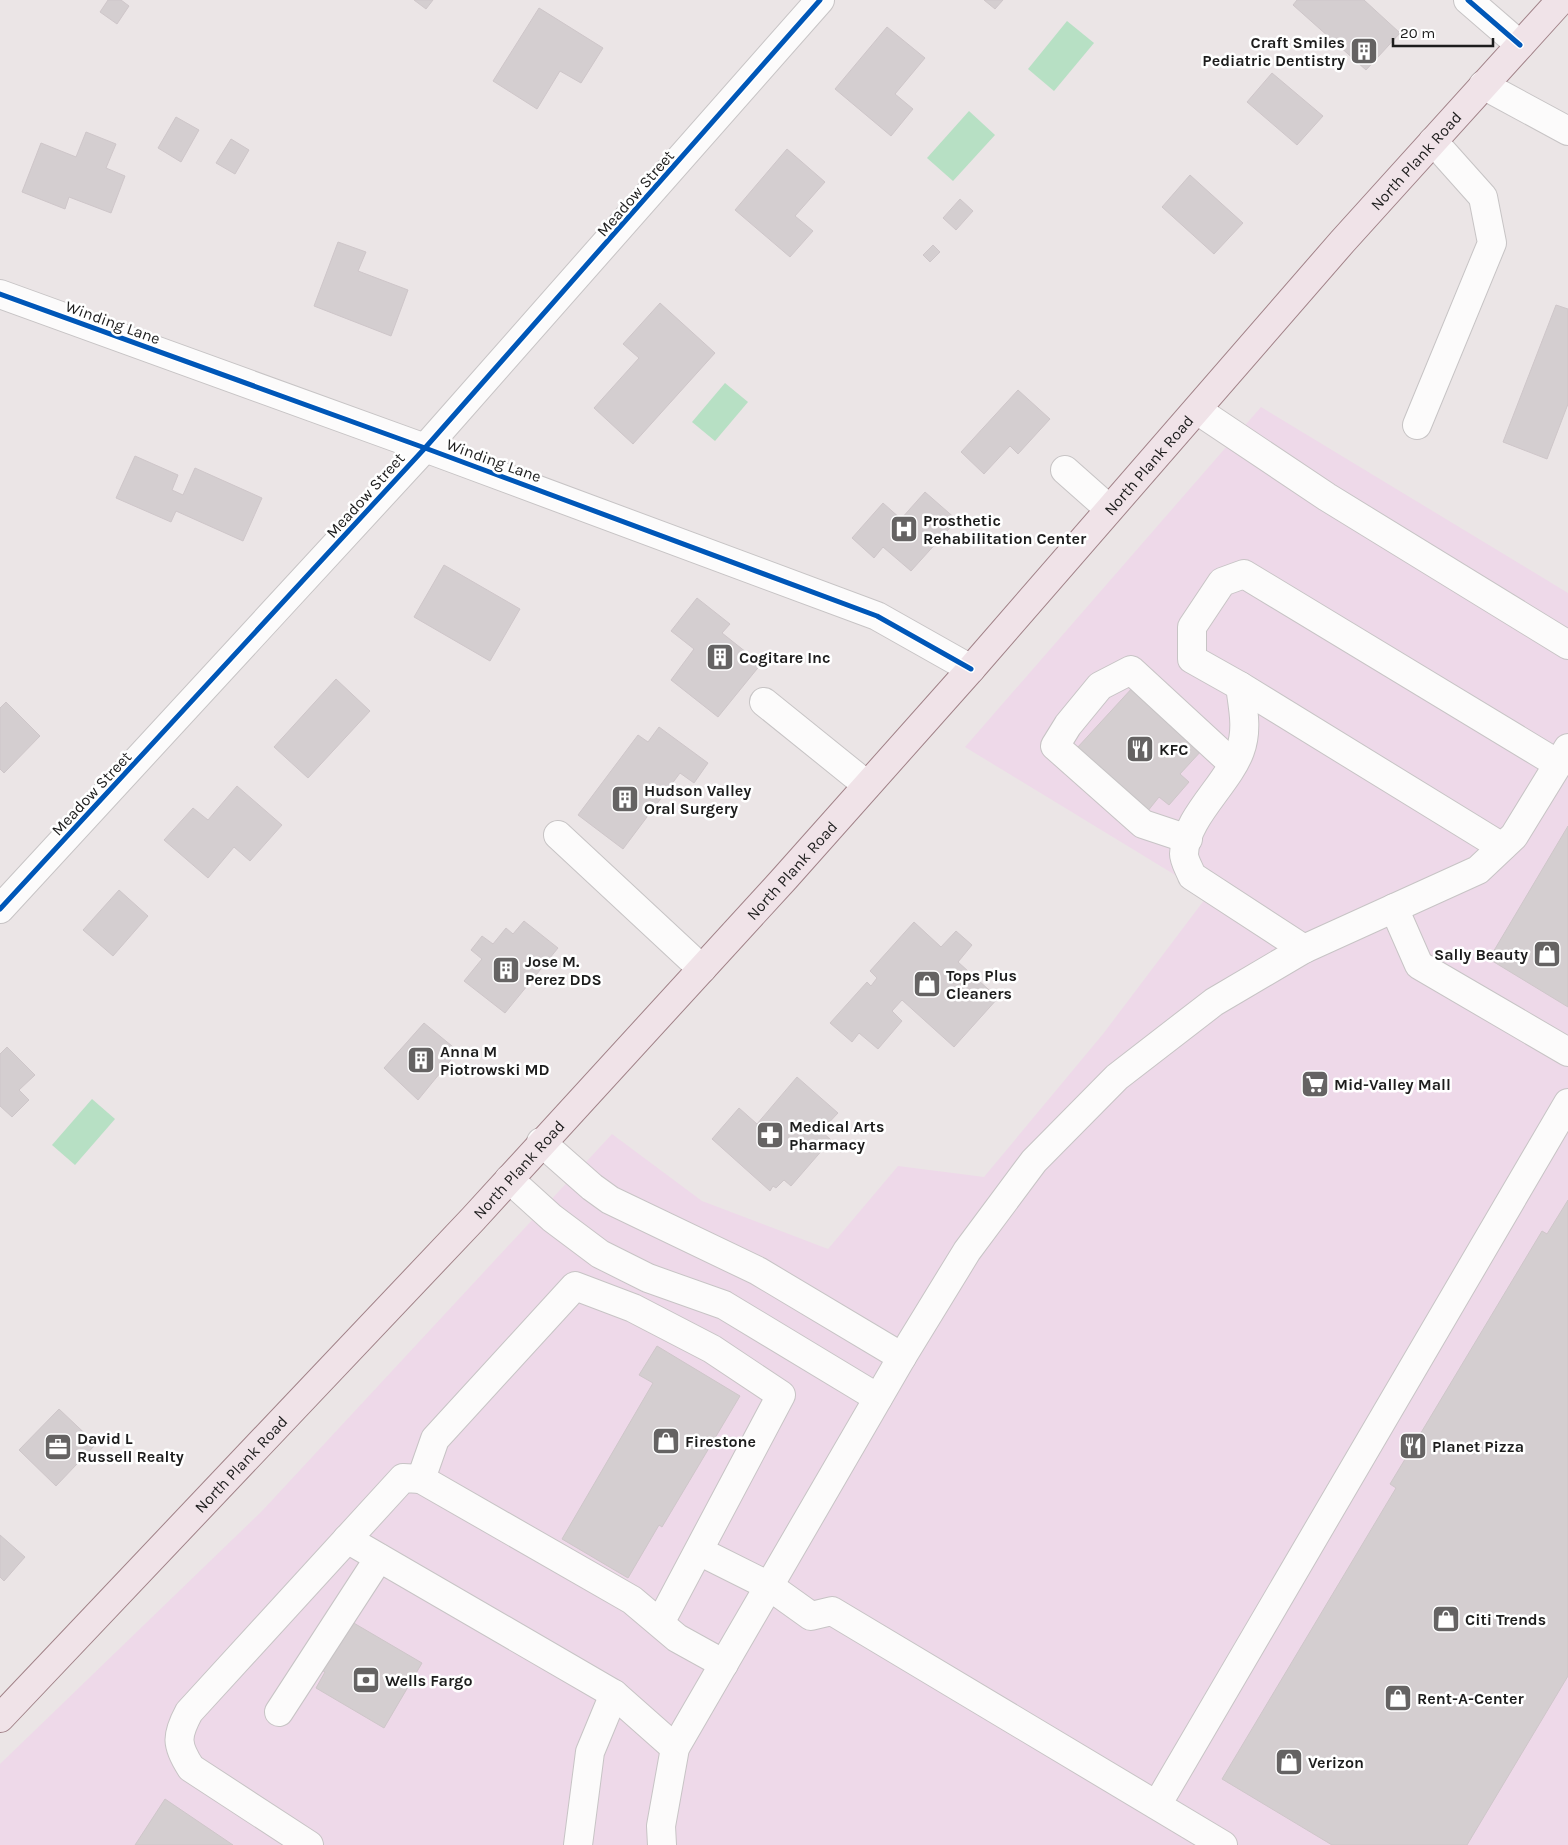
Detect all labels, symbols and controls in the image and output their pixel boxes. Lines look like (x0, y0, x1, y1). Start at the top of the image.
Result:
scale bar (1393, 15, 1493, 47)
text: 20 m (1400, 24, 1435, 42)
place label: Craft Smiles Pediatric Dentistry (1202, 33, 1345, 70)
building icon: Craft Smiles Pediatric Dentistry (1349, 36, 1379, 66)
street label: North Plank Road (1367, 108, 1466, 214)
street label: Meadow Street (593, 146, 678, 240)
street label: Winding Lane (63, 297, 163, 348)
street label: North Plank Road (1100, 411, 1197, 519)
street label: Winding Lane (444, 435, 544, 486)
street label: Meadow Street (322, 449, 409, 542)
place label: Prosthetic Rehabilitation Center (923, 511, 1087, 548)
hospital icon: Prosthetic Rehabilitation Center (889, 514, 919, 544)
building icon: Cogitare Inc (705, 642, 735, 672)
place label: Cogitare Inc (739, 648, 831, 667)
restaurant icon: KFC (1125, 734, 1155, 764)
place label: KFC (1159, 740, 1188, 759)
street label: Meadow Street (48, 747, 135, 839)
place label: Hudson Valley Oral Surgery (644, 781, 751, 818)
building icon: Hudson Valley Oral Surgery (610, 784, 640, 814)
street label: North Plank Road (743, 817, 841, 924)
shop icon: Sally Beauty (1532, 939, 1562, 969)
place label: Sally Beauty (1434, 945, 1528, 964)
place label: Jose M. Perez DDS (525, 952, 602, 989)
building icon: Jose M. Perez DDS (491, 955, 521, 985)
place label: Tops Plus Cleaners (946, 966, 1017, 1003)
shop icon: Tops Plus Cleaners (912, 969, 942, 999)
place label: Anna M Piotrowski MD (440, 1042, 550, 1079)
building icon: Anna M Piotrowski MD (406, 1045, 436, 1075)
supermarket icon: Mid-Valley Mall (1300, 1069, 1330, 1099)
place label: Mid-Valley Mall (1334, 1075, 1451, 1094)
street label: North Plank Road (469, 1116, 569, 1223)
place label: Medical Arts Pharmacy (789, 1117, 884, 1154)
pharmacy icon: Medical Arts Pharmacy (755, 1120, 785, 1150)
street label: North Plank Road (191, 1412, 292, 1517)
shop icon: Firestone (651, 1426, 681, 1456)
place label: David L Russell Realty (77, 1429, 184, 1466)
restaurant icon: Planet Pizza (1398, 1431, 1428, 1461)
office icon: David L Russell Realty (43, 1432, 73, 1462)
place label: Firestone (685, 1432, 756, 1451)
place label: Planet Pizza (1432, 1437, 1524, 1456)
shop icon: Citi Trends (1431, 1604, 1461, 1634)
place label: Citi Trends (1465, 1610, 1546, 1629)
bank icon: Wells Fargo (351, 1665, 381, 1695)
place label: Wells Fargo (385, 1671, 472, 1690)
shop icon: Rent-A-Center (1383, 1683, 1413, 1713)
place label: Rent-A-Center (1417, 1689, 1524, 1708)
shop icon: Verizon (1274, 1747, 1304, 1777)
place label: Verizon (1308, 1753, 1364, 1772)

